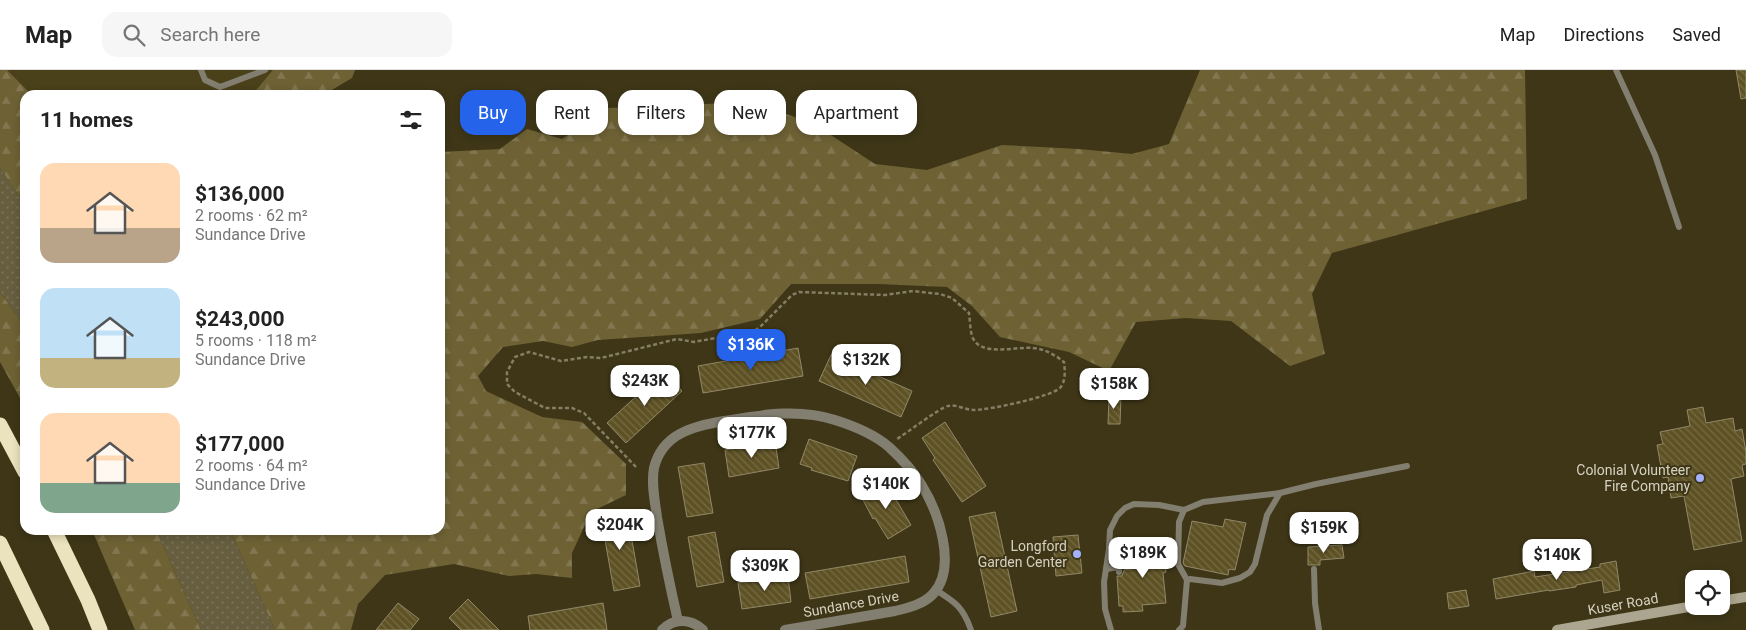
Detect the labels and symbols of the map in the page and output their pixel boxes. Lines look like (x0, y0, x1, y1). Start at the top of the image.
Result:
pin: $136K (716, 328, 786, 371)
pin: $132K (831, 344, 901, 386)
pin: $243K (610, 364, 680, 407)
pin: $158K (1079, 368, 1149, 410)
pin: $177K (717, 416, 787, 459)
place label: Colonial Volunteer Fire Company (1576, 462, 1690, 494)
pin: $140K (851, 468, 921, 510)
marker: Colonial Volunteer Fire Company (1694, 472, 1706, 484)
pin: $204K (585, 508, 655, 551)
pin: $159K (1289, 512, 1359, 554)
pin: $189K (1108, 536, 1178, 579)
place label: Longford Garden Center (978, 538, 1067, 570)
pin: $140K (1522, 538, 1592, 581)
marker: Longford Garden Center (1071, 548, 1083, 560)
pin: $309K (730, 550, 800, 592)
street label: Sundance Drive (802, 588, 900, 620)
street label: Kuser Road (1586, 590, 1660, 618)

